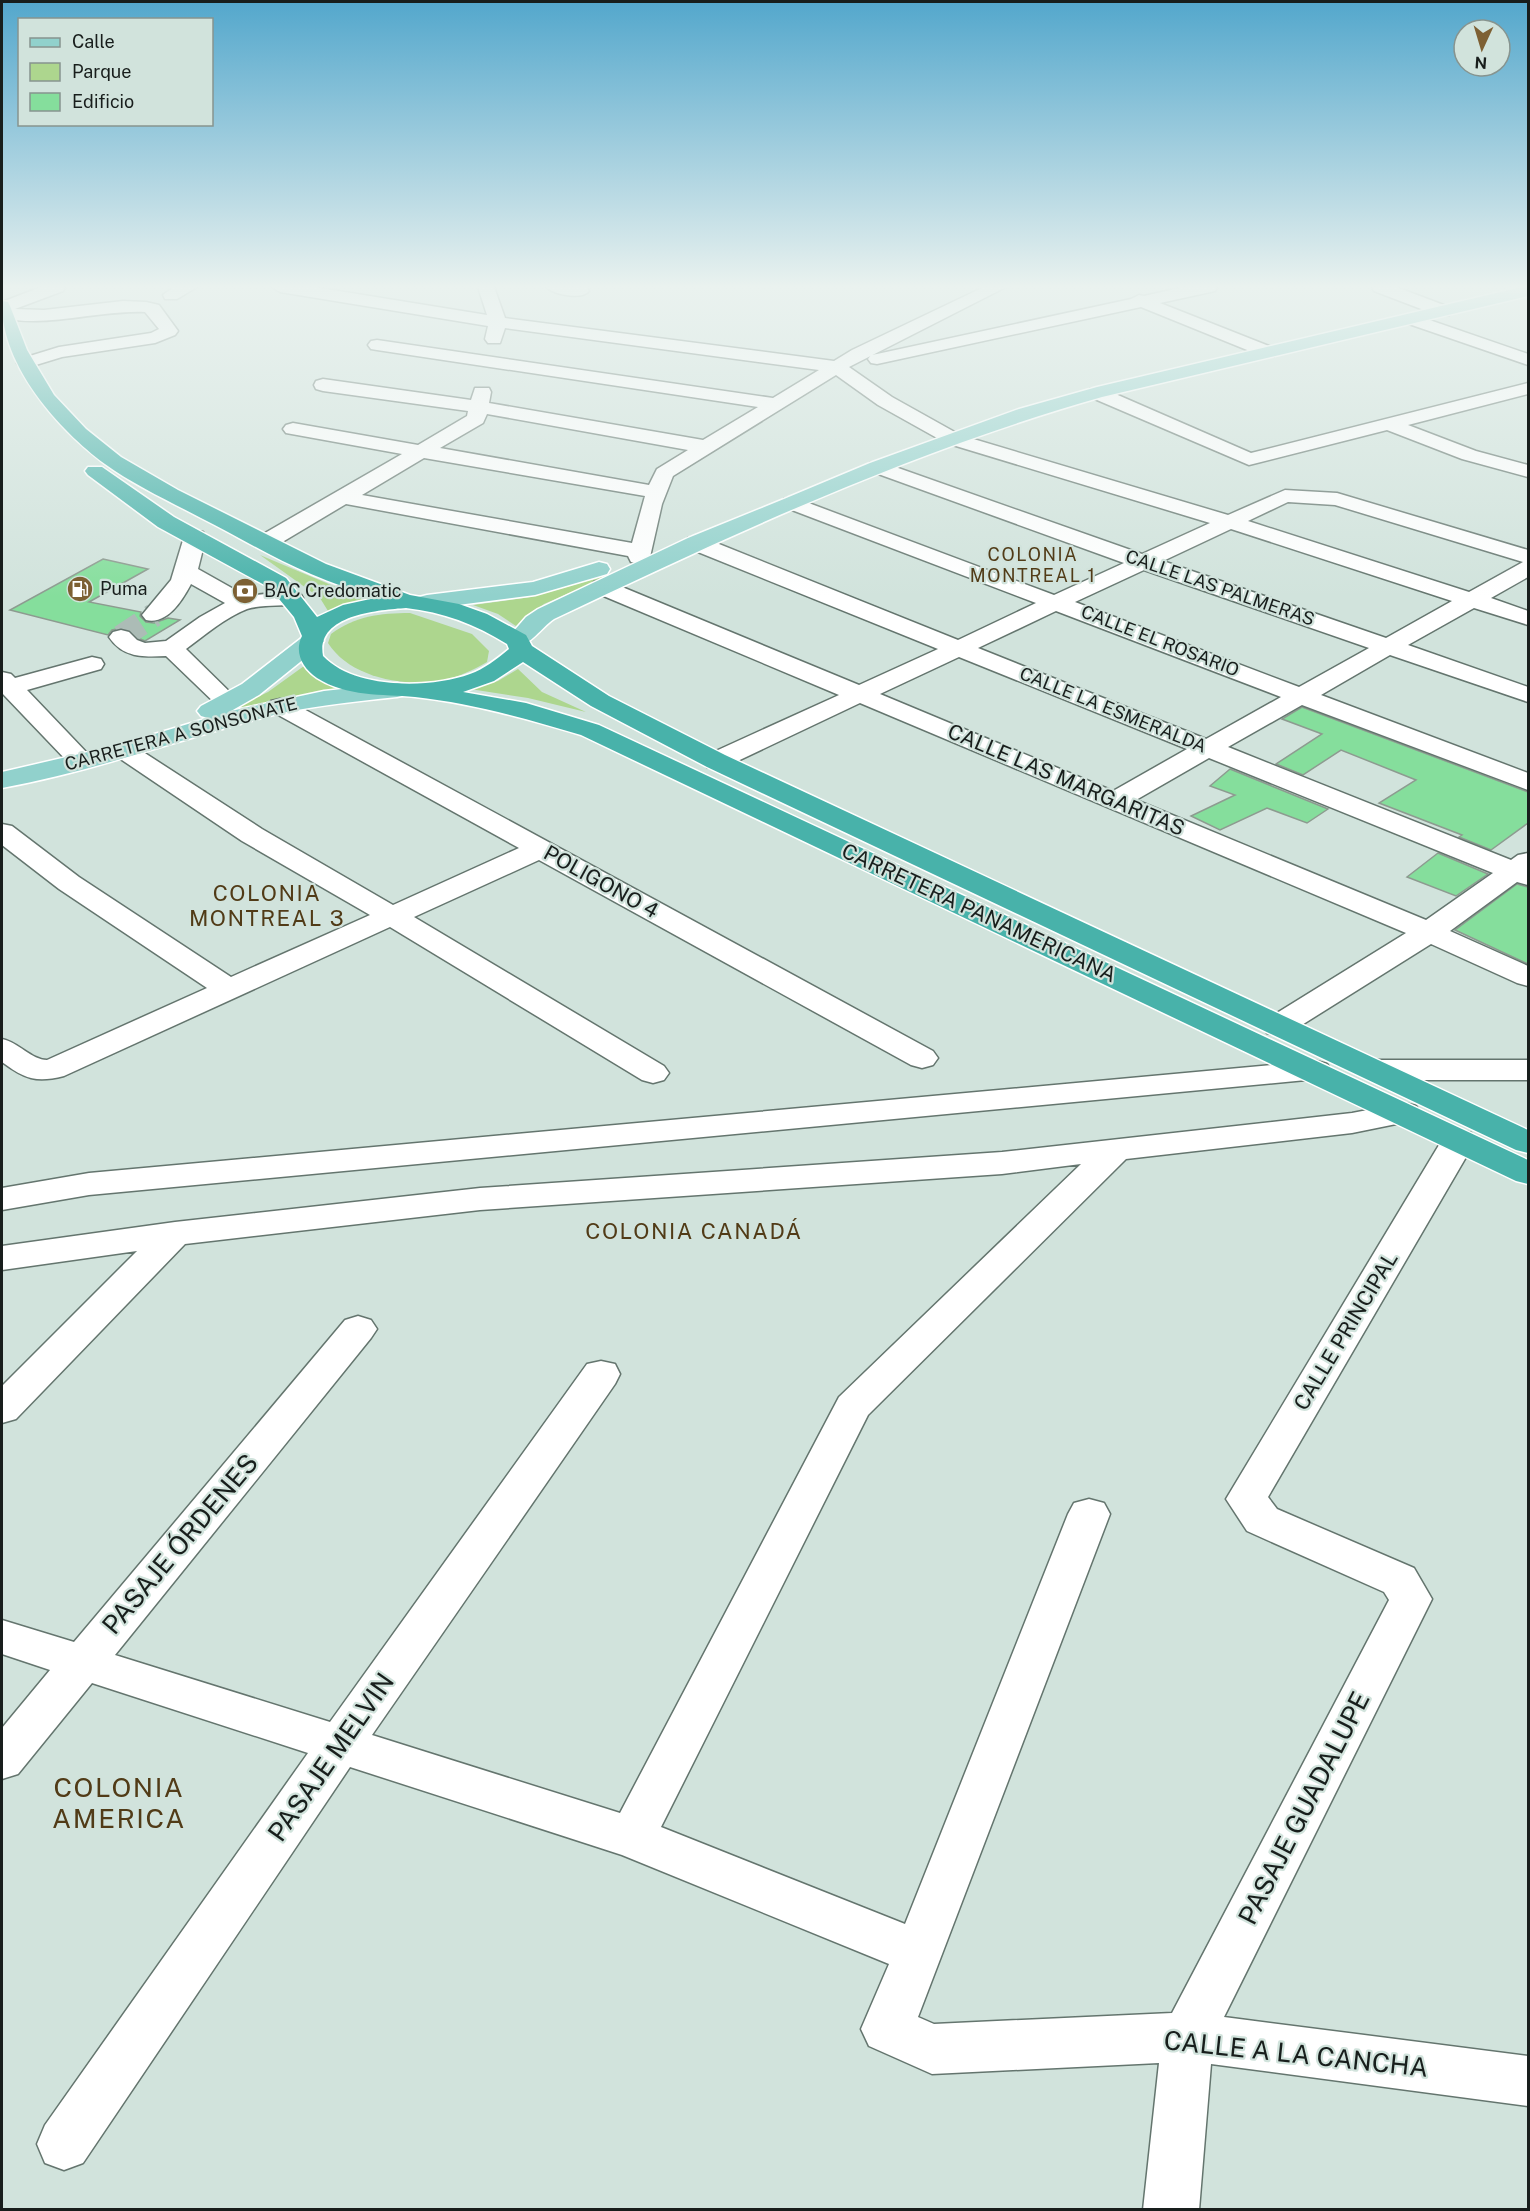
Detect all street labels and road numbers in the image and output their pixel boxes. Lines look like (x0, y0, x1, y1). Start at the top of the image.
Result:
street label: CALLE LAS PALMERAS (1123, 545, 1317, 630)
street label: CALLE EL ROSARIO (1078, 601, 1242, 680)
street label: CALLE LA ESMERALDA (1017, 662, 1210, 757)
street label: CARRETERA A SONSONATE (62, 692, 299, 775)
street label: CALLE LAS MARGARITAS (944, 718, 1188, 841)
street label: CARRETERA PANAMERICANA (838, 838, 1121, 987)
street label: POLIGONO 4 (540, 840, 663, 923)
street label: CALLE PRINCIPAL (1288, 1247, 1403, 1414)
street label: PASAJE ÓRDENES (95, 1447, 264, 1640)
street label: PASAJE MELVIN (261, 1667, 400, 1847)
street label: PASAJE GUADALUPE (1231, 1686, 1376, 1929)
street label: CALLE A LA CANCHA (1162, 2024, 1430, 2083)

